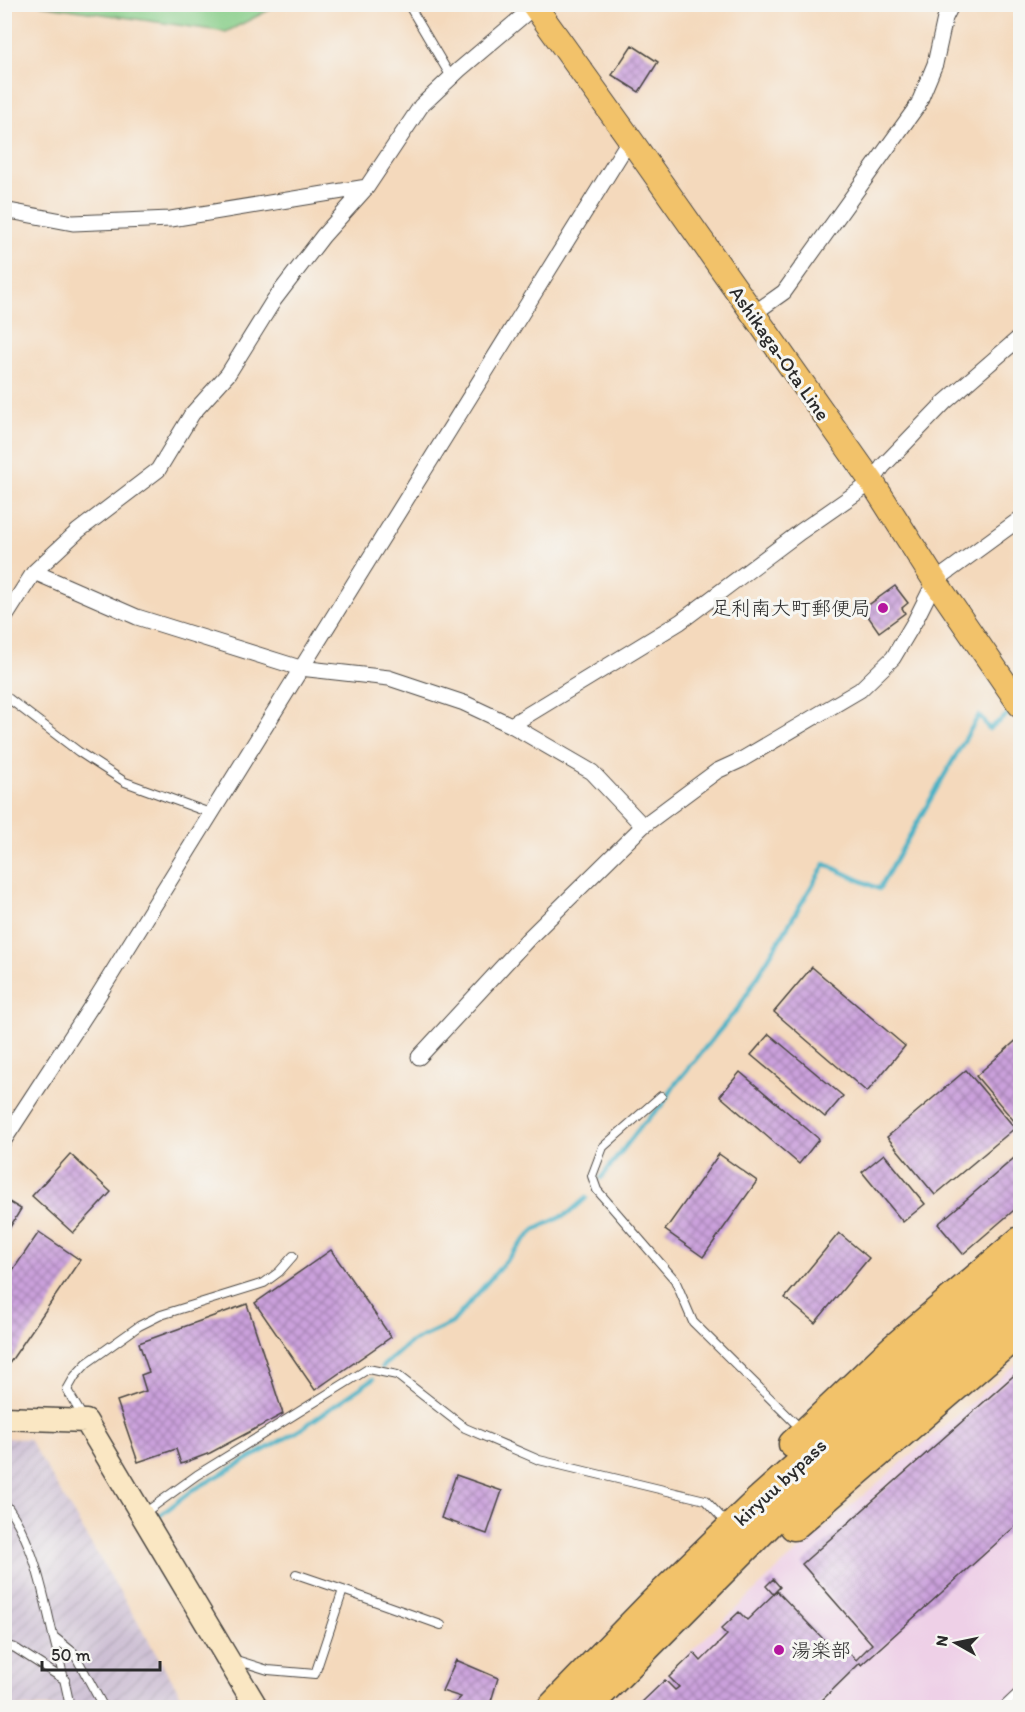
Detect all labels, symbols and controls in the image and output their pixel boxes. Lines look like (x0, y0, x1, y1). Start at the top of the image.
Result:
street label: Ashikaga-Ota Line (725, 281, 835, 425)
place label: 足利南大町郵便局 (711, 596, 871, 620)
marker: 足利南大町郵便局 (876, 601, 890, 615)
street label: kiryuu bypass (729, 1433, 831, 1531)
north arrow (926, 1613, 986, 1673)
scale bar (42, 1634, 160, 1672)
text: N (931, 1634, 952, 1648)
place label: 湯楽部 (791, 1638, 851, 1662)
marker: 湯楽部 (772, 1643, 786, 1657)
text: 50 m (51, 1644, 91, 1666)

